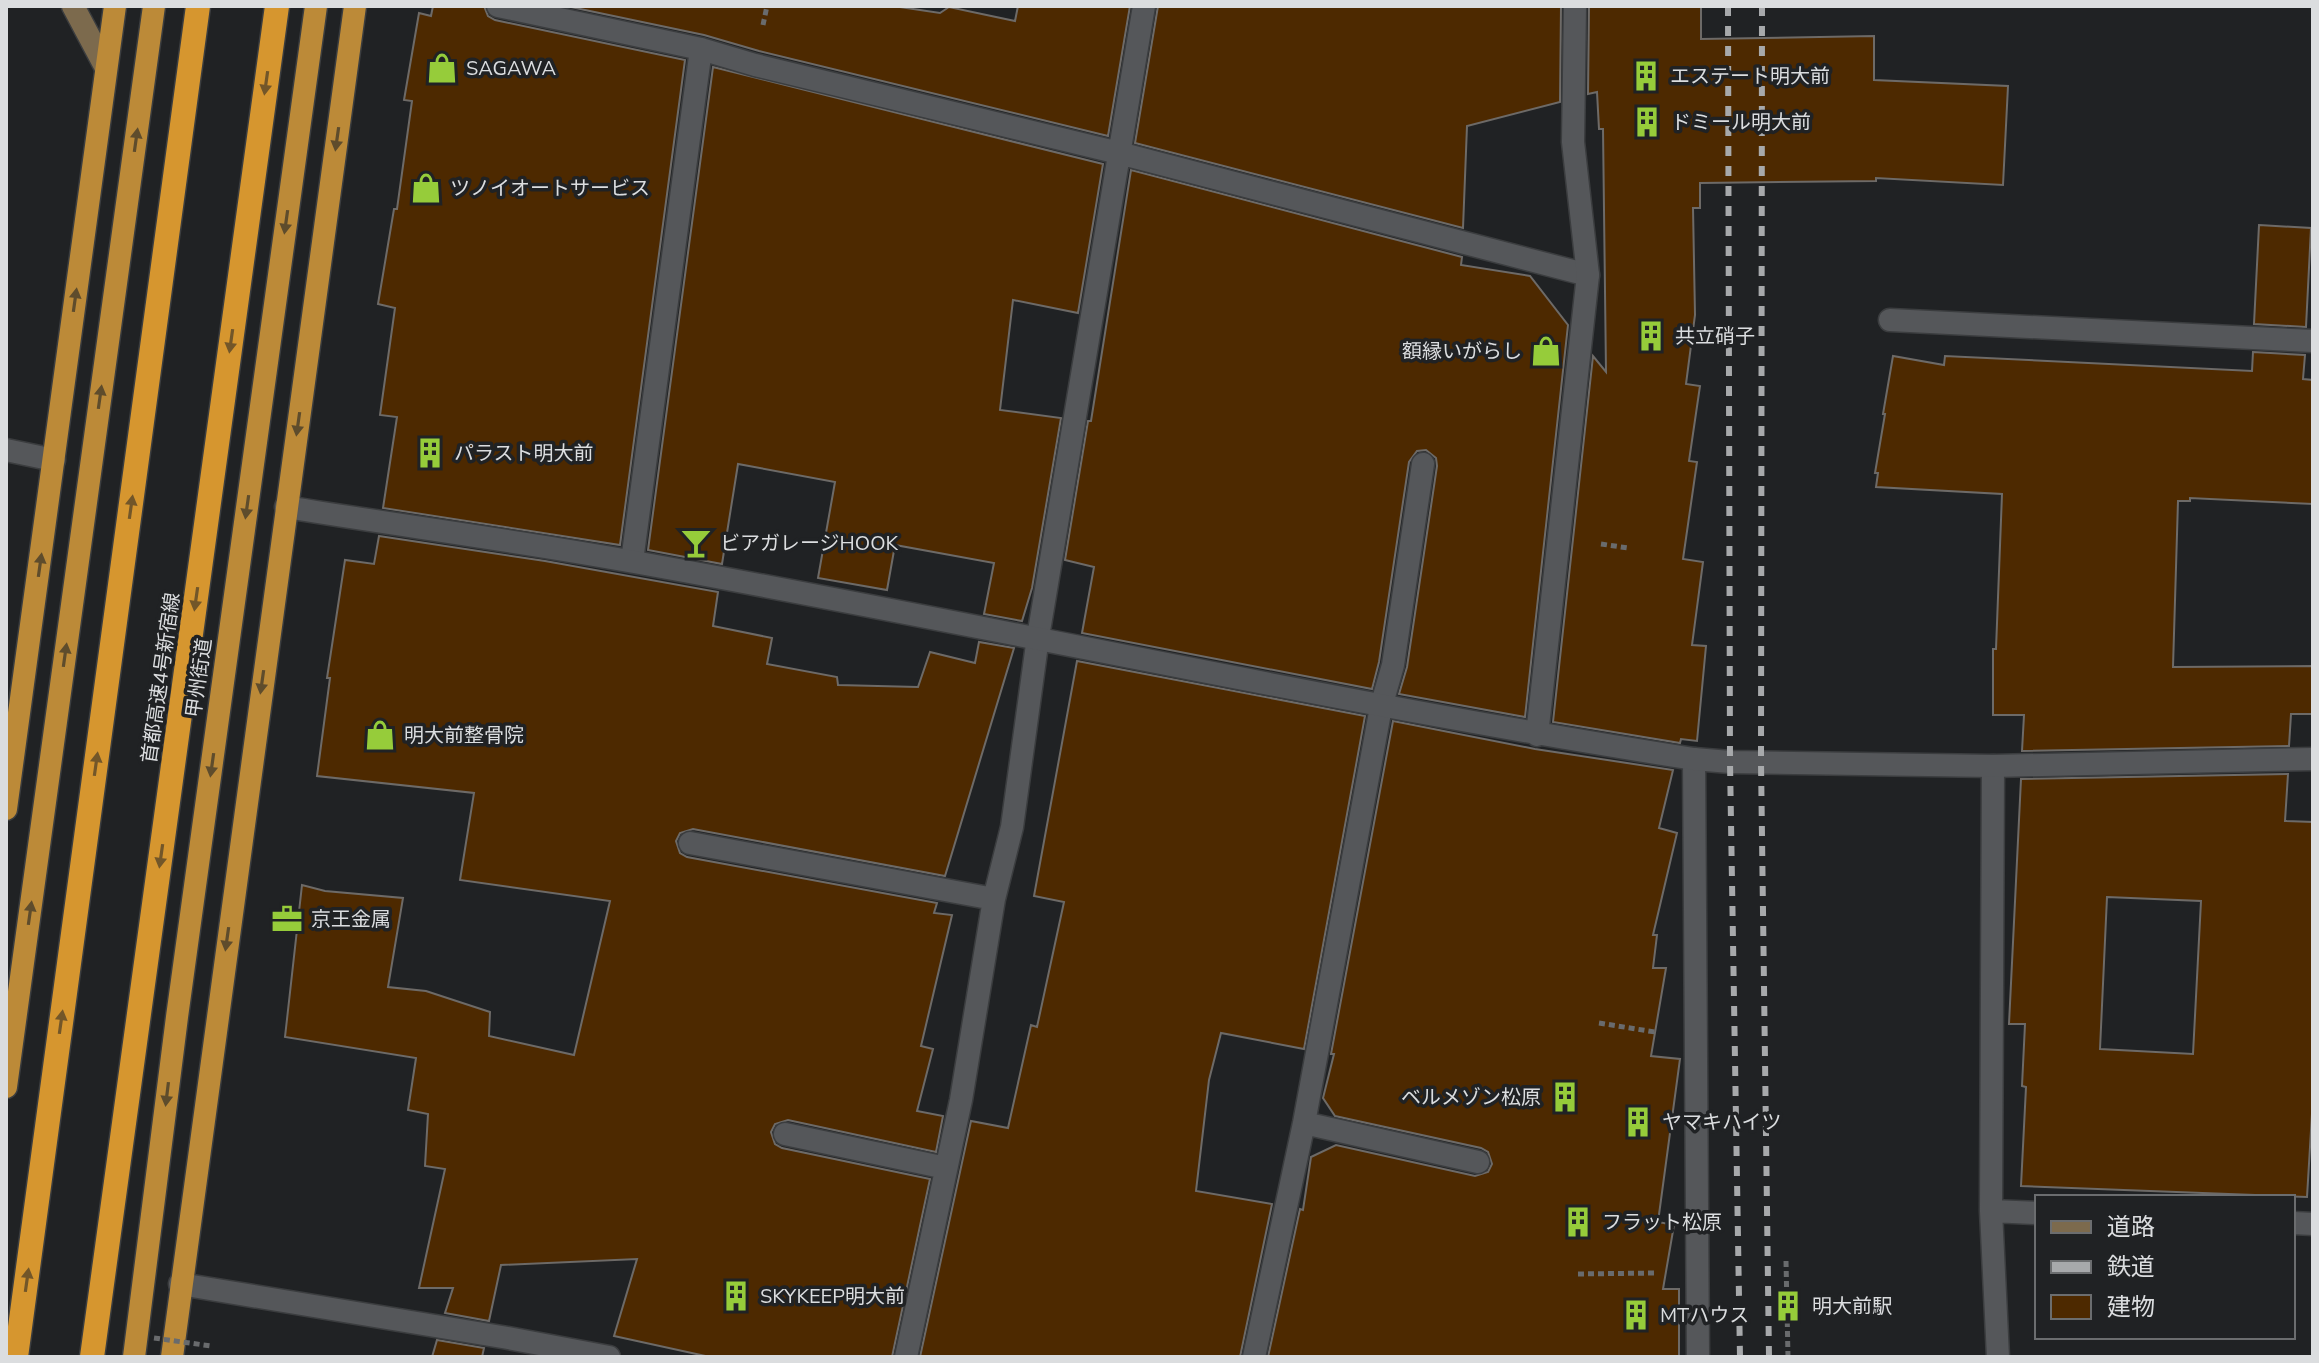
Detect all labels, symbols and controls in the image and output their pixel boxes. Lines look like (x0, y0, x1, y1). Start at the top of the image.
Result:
shop icon: SAGAWA (425, 51, 459, 85)
place label: SAGAWA (466, 55, 557, 82)
building icon: エステート明大前 (1629, 59, 1663, 93)
place label: エステート明大前 (1670, 63, 1830, 90)
one-way arrow (259, 71, 272, 96)
building icon: ドミール明大前 (1630, 105, 1664, 139)
place label: ドミール明大前 (1671, 109, 1811, 136)
one-way arrow (130, 127, 143, 152)
one-way arrow (330, 127, 343, 152)
shop icon: ツノイオートサービス (409, 171, 443, 205)
place label: ツノイオートサービス (450, 175, 650, 202)
one-way arrow (279, 210, 292, 235)
one-way arrow (69, 287, 82, 312)
building icon: 共立硝子 (1634, 319, 1668, 353)
place label: 共立硝子 (1675, 323, 1755, 350)
one-way arrow (224, 329, 237, 354)
shop icon: 額縁いがらし (1529, 334, 1563, 368)
place label: 額縁いがらし (1402, 338, 1522, 365)
one-way arrow (94, 384, 107, 409)
one-way arrow (291, 412, 304, 437)
building icon: パラスト明大前 (413, 436, 447, 470)
place label: パラスト明大前 (454, 440, 594, 467)
one-way arrow (125, 494, 138, 519)
one-way arrow (240, 495, 253, 520)
bar icon: ビアガレージHOOK (679, 526, 713, 560)
place label: ビアガレージHOOK (720, 530, 898, 557)
one-way arrow (34, 552, 47, 577)
one-way arrow (189, 586, 202, 611)
street label: 首都高速4号新宿線 (136, 591, 186, 765)
street label: 甲州街道 (180, 637, 218, 719)
one-way arrow (59, 642, 72, 667)
one-way arrow (255, 670, 268, 695)
shop icon: 明大前整骨院 (363, 718, 397, 752)
place label: 明大前整骨院 (404, 722, 524, 749)
one-way arrow (90, 751, 103, 776)
one-way arrow (205, 753, 218, 778)
one-way arrow (154, 844, 167, 869)
one-way arrow (24, 900, 37, 925)
office icon: 京王金属 (270, 902, 304, 936)
place label: 京王金属 (311, 906, 391, 933)
one-way arrow (220, 927, 233, 952)
one-way arrow (55, 1009, 68, 1034)
building icon: ベルメゾン松原 (1548, 1080, 1582, 1114)
one-way arrow (160, 1082, 173, 1107)
place label: ベルメゾン松原 (1401, 1084, 1541, 1111)
building icon: ヤマキハイツ (1621, 1105, 1655, 1139)
place label: ヤマキハイツ (1662, 1109, 1782, 1136)
legend (2035, 1195, 2295, 1339)
building icon: フラット松原 (1561, 1205, 1595, 1239)
place label: フラット松原 (1602, 1209, 1722, 1236)
text: 道路 (2107, 1211, 2155, 1243)
text: 鉄道 (2107, 1251, 2155, 1283)
one-way arrow (20, 1267, 33, 1292)
building icon: SKYKEEP明大前 (719, 1279, 753, 1313)
place label: SKYKEEP明大前 (760, 1283, 905, 1310)
building icon: 明大前駅 (1771, 1289, 1805, 1323)
text: 建物 (2107, 1291, 2155, 1323)
place label: 明大前駅 (1812, 1293, 1892, 1320)
building icon: MTハウス (1619, 1298, 1653, 1332)
place label: MTハウス (1660, 1302, 1749, 1329)

